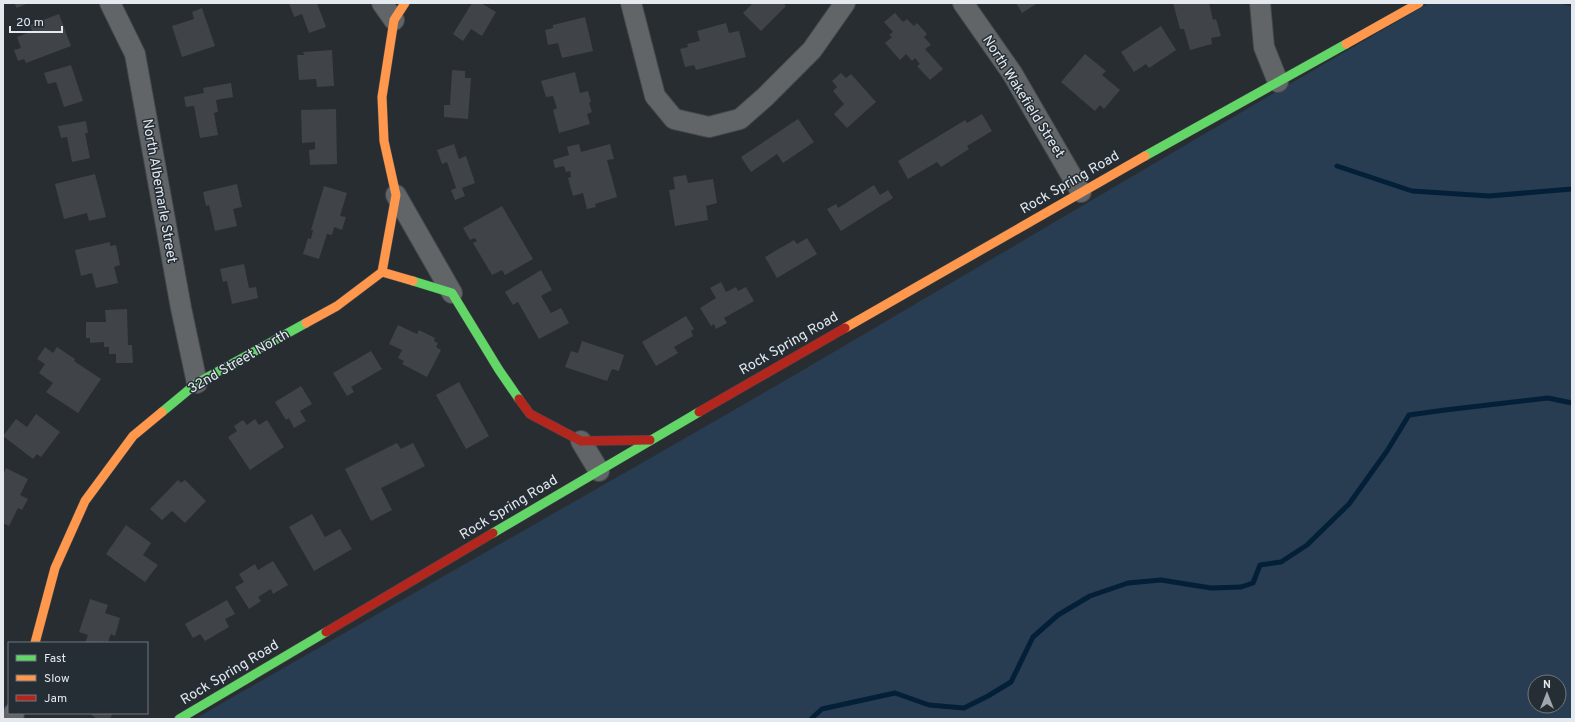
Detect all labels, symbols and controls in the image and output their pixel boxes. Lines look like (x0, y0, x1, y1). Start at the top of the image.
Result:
scale bar (10, 8, 62, 34)
text: 20 m (16, 15, 44, 31)
street label: North Wakefield Street (978, 33, 1068, 161)
street label: North Albemarle Street (138, 118, 180, 264)
street label: Rock Spring Road (1017, 148, 1123, 218)
street label: Rock Spring Road (736, 309, 842, 379)
street label: 32nd Street North (185, 326, 293, 398)
street label: Rock Spring Road (457, 472, 561, 544)
street label: Rock Spring Road (178, 637, 282, 709)
legend (8, 642, 148, 714)
text: Fast (44, 651, 66, 667)
text: Slow (44, 671, 70, 687)
north arrow (1527, 674, 1567, 714)
text: N (1543, 678, 1551, 692)
text: Jam (44, 691, 67, 707)

